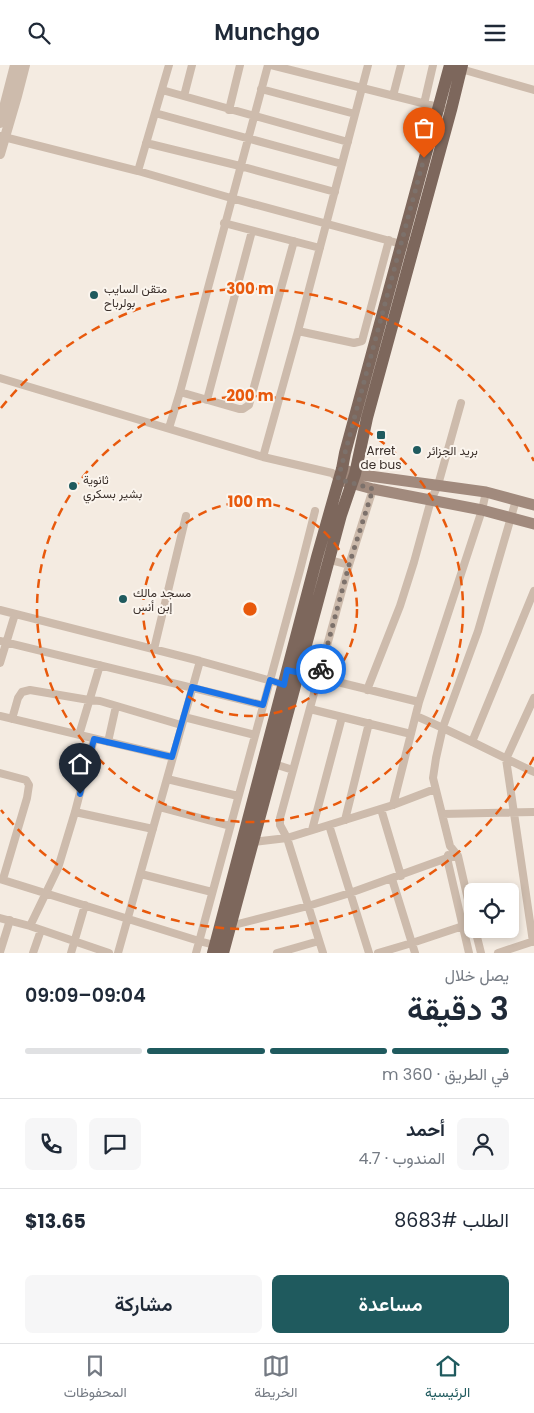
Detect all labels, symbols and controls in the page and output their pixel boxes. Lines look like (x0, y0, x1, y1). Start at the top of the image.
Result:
text: Munchgo (214, 17, 320, 48)
icon: search (25, 19, 53, 47)
icon: menu (481, 19, 509, 47)
pin (403, 107, 445, 158)
icon: bag (410, 114, 438, 142)
text: 300 m (226, 278, 274, 299)
place label: متقن السايب بولرباح (104, 280, 167, 312)
marker: متقن السايب بولرباح (88, 289, 100, 301)
text: 200 m (226, 385, 274, 406)
marker: Arret de bus (375, 429, 387, 441)
place label: Arret de bus (361, 442, 401, 473)
place label: بريد الجزائر (426, 442, 478, 459)
marker: بريد الجزائر (411, 444, 423, 456)
place label: ثانوية بشير بسكري (83, 471, 142, 504)
marker: ثانوية بشير بسكري (67, 480, 79, 492)
text: 100 m (228, 491, 272, 512)
place label: مسجد مالك إبن أنس (133, 584, 191, 615)
marker: مسجد مالك إبن أنس (117, 593, 129, 605)
centre of rings (241, 600, 259, 618)
courier (296, 644, 346, 694)
icon: bike (307, 655, 335, 683)
pin (59, 743, 101, 794)
icon: home (66, 750, 94, 778)
map controls (464, 883, 519, 938)
button: locate (464, 883, 519, 938)
text: يصل خلال (445, 964, 509, 987)
text: 09:04–09:09 (25, 982, 146, 1009)
text: 3 دقيقة (407, 986, 509, 1031)
text: في الطريق · 360 m (382, 1063, 509, 1086)
text: أحمد (406, 1116, 445, 1143)
button: phone (25, 1118, 77, 1170)
button: chat (89, 1118, 141, 1170)
button: person (457, 1118, 509, 1170)
text: المندوب · 4.7 (358, 1147, 445, 1170)
text: الطلب #8683 (394, 1207, 509, 1234)
text: $13.65 (25, 1208, 86, 1235)
button: مشاركة (25, 1275, 262, 1333)
button: مساعدة (272, 1275, 509, 1333)
tab: المحفوظات (64, 1352, 127, 1405)
tab: الخريطة (254, 1352, 298, 1405)
tab: الرئيسية (425, 1352, 470, 1405)

